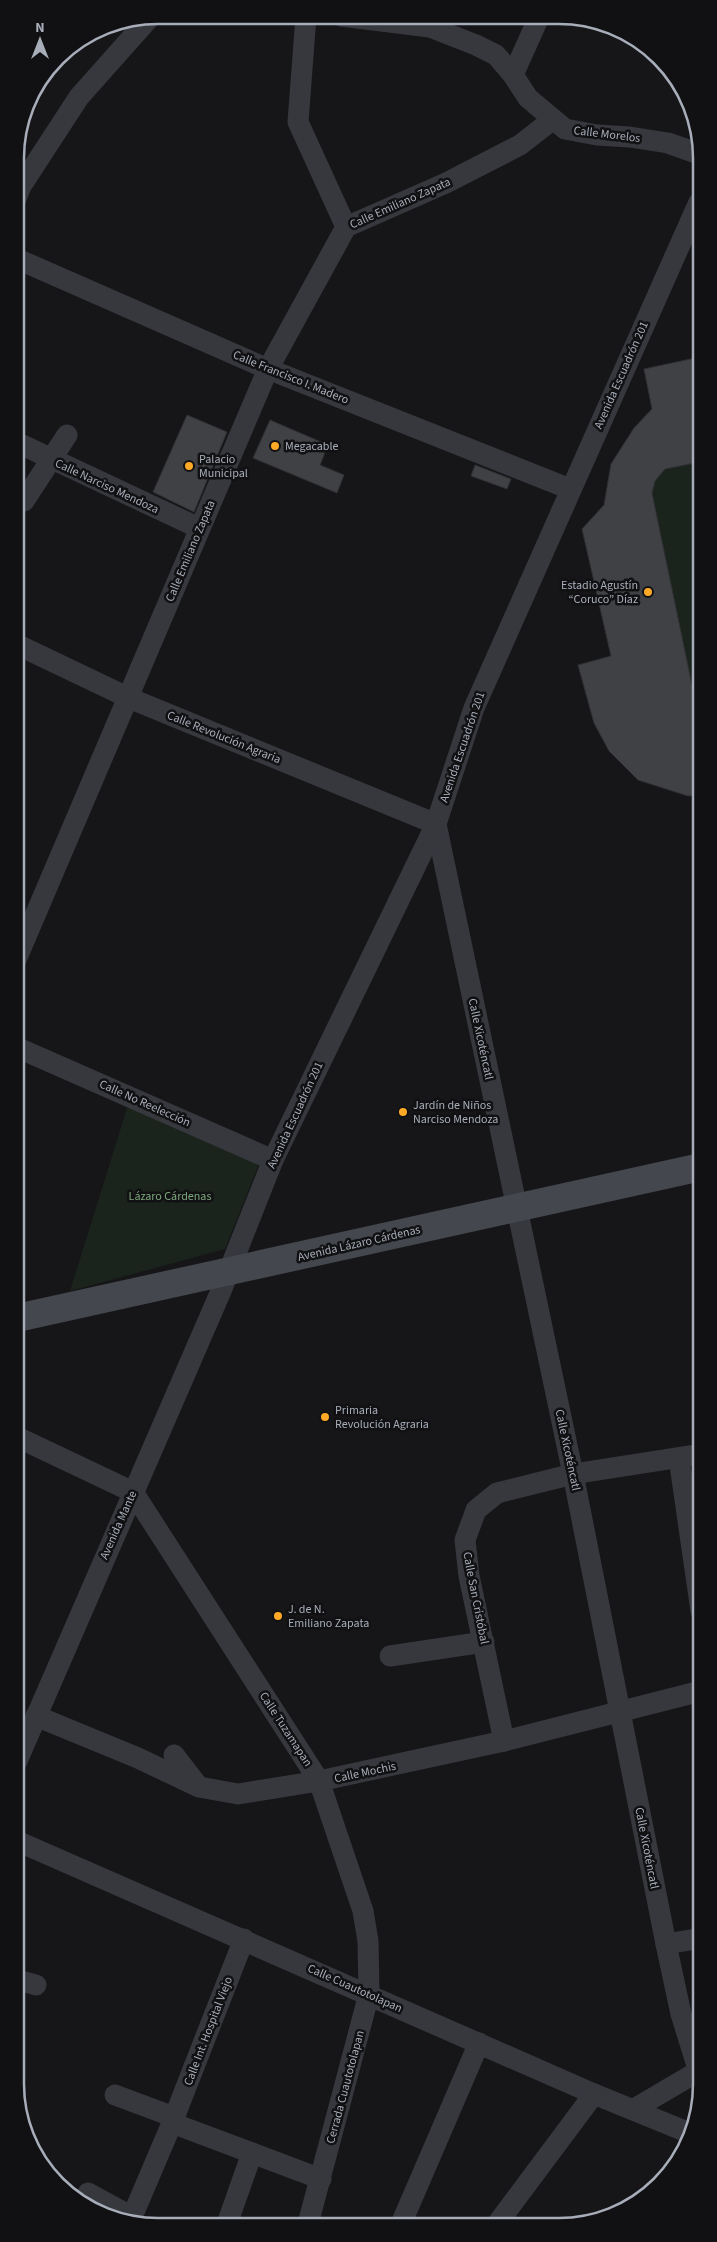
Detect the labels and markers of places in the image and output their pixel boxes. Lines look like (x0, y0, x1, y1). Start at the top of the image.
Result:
place label: Megacable (285, 438, 339, 455)
marker: Megacable (269, 440, 281, 452)
place label: Palacio Municipal (199, 451, 248, 482)
marker: Palacio Municipal (183, 460, 195, 472)
place label: Estadio Agustín “Coruco” Díaz (561, 577, 638, 608)
marker: Estadio Agustín “Coruco” Díaz (642, 586, 654, 598)
place label: Jardín de Niños Narciso Mendoza (413, 1097, 498, 1128)
marker: Jardín de Niños Narciso Mendoza (397, 1106, 409, 1118)
place label: Primaria Revolución Agraria (335, 1402, 429, 1433)
marker: Primaria Revolución Agraria (319, 1411, 331, 1423)
place label: J. de N. Emiliano Zapata (288, 1601, 369, 1632)
marker: J. de N. Emiliano Zapata (272, 1610, 284, 1622)

